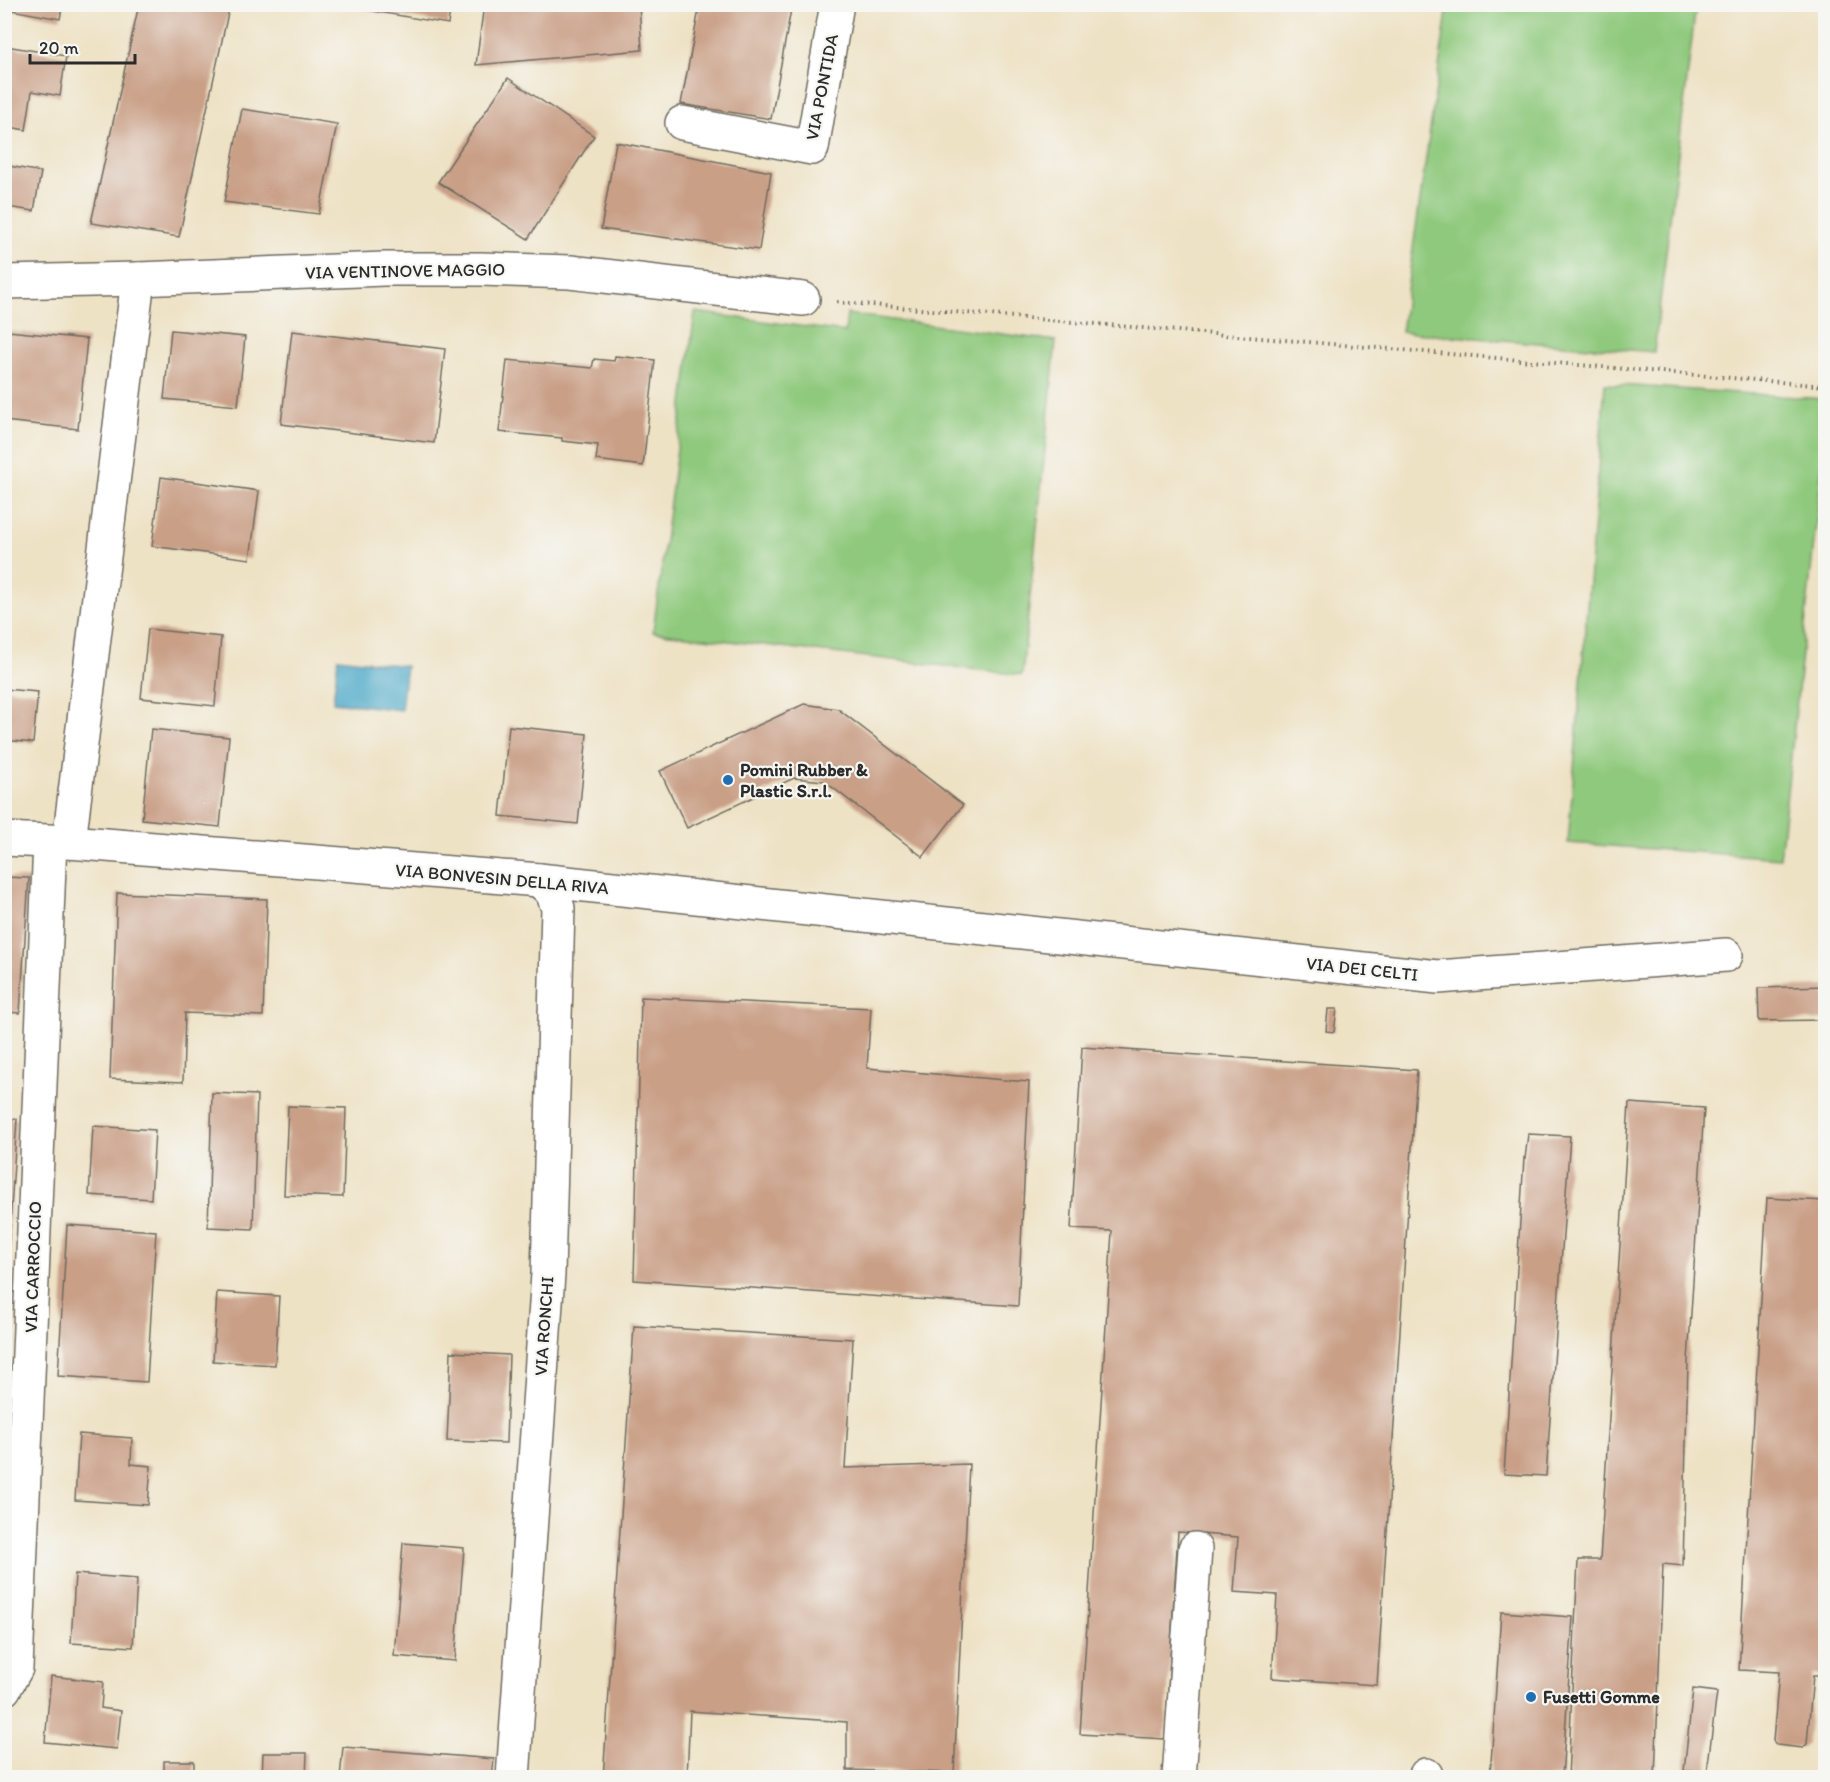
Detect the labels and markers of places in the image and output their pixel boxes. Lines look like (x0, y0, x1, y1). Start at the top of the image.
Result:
place label: Pomini Rubber & Plastic S.r.l. (740, 759, 868, 802)
marker: Pomini Rubber & Plastic S.r.l. (721, 773, 735, 787)
place label: Fusetti Gomme (1543, 1686, 1660, 1708)
marker: Fusetti Gomme (1524, 1690, 1538, 1704)

